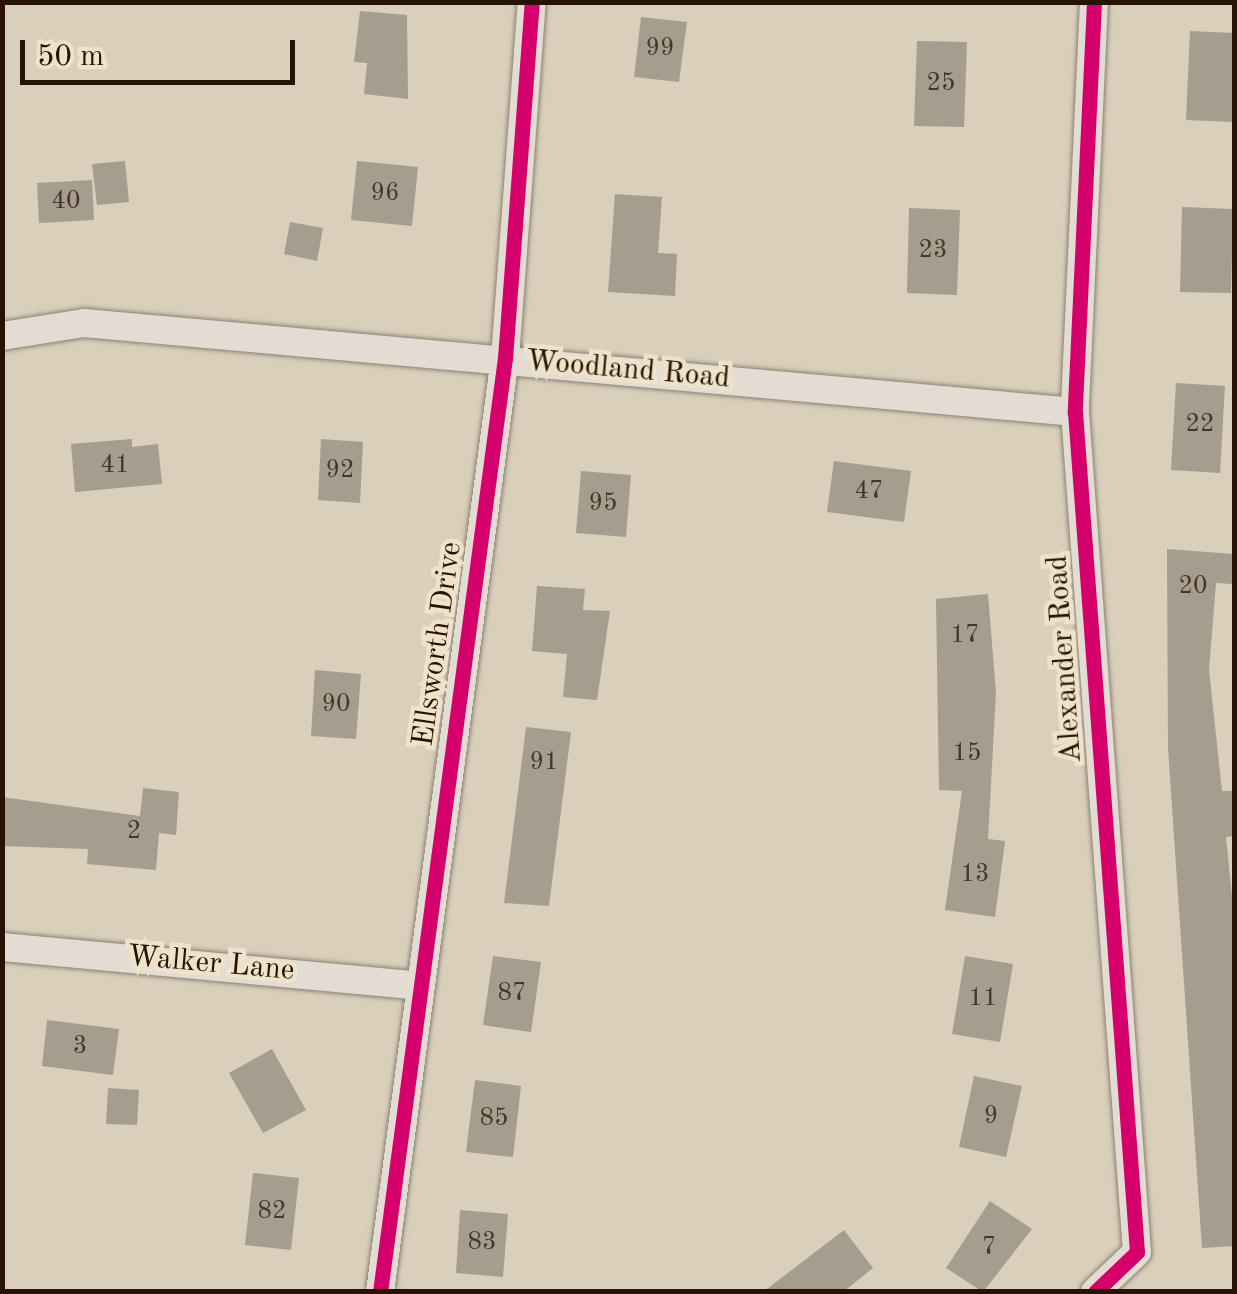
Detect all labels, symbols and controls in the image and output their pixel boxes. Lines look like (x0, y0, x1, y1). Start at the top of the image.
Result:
scale bar (25, 20, 300, 82)
house number: 99 (646, 34, 674, 64)
text: 50 m (37, 42, 104, 72)
house number: 25 (927, 69, 955, 99)
house number: 96 (371, 179, 399, 209)
house number: 40 (52, 187, 80, 217)
house number: 23 (919, 236, 947, 266)
street label: Woodland Road (525, 343, 731, 397)
house number: 22 (1186, 410, 1214, 440)
house number: 41 (101, 451, 129, 481)
house number: 92 (326, 456, 354, 486)
house number: 47 (855, 477, 883, 507)
house number: 95 (589, 489, 617, 519)
street label: Ellsworth Drive (406, 539, 470, 749)
street label: Alexander Road (1040, 554, 1090, 764)
house number: 20 (1179, 572, 1207, 602)
house number: 17 (951, 621, 979, 651)
house number: 90 (322, 690, 350, 720)
house number: 15 (953, 739, 981, 769)
house number: 91 (530, 748, 558, 778)
house number: 2 (127, 817, 141, 847)
house number: 13 (961, 860, 989, 890)
street label: Walker Lane (126, 939, 296, 989)
house number: 87 (498, 979, 526, 1009)
house number: 11 (969, 984, 997, 1014)
house number: 3 (73, 1032, 87, 1062)
house number: 9 (984, 1102, 998, 1132)
house number: 85 (480, 1104, 508, 1134)
house number: 82 (258, 1197, 286, 1227)
house number: 83 (468, 1228, 496, 1258)
house number: 7 (982, 1233, 996, 1263)

